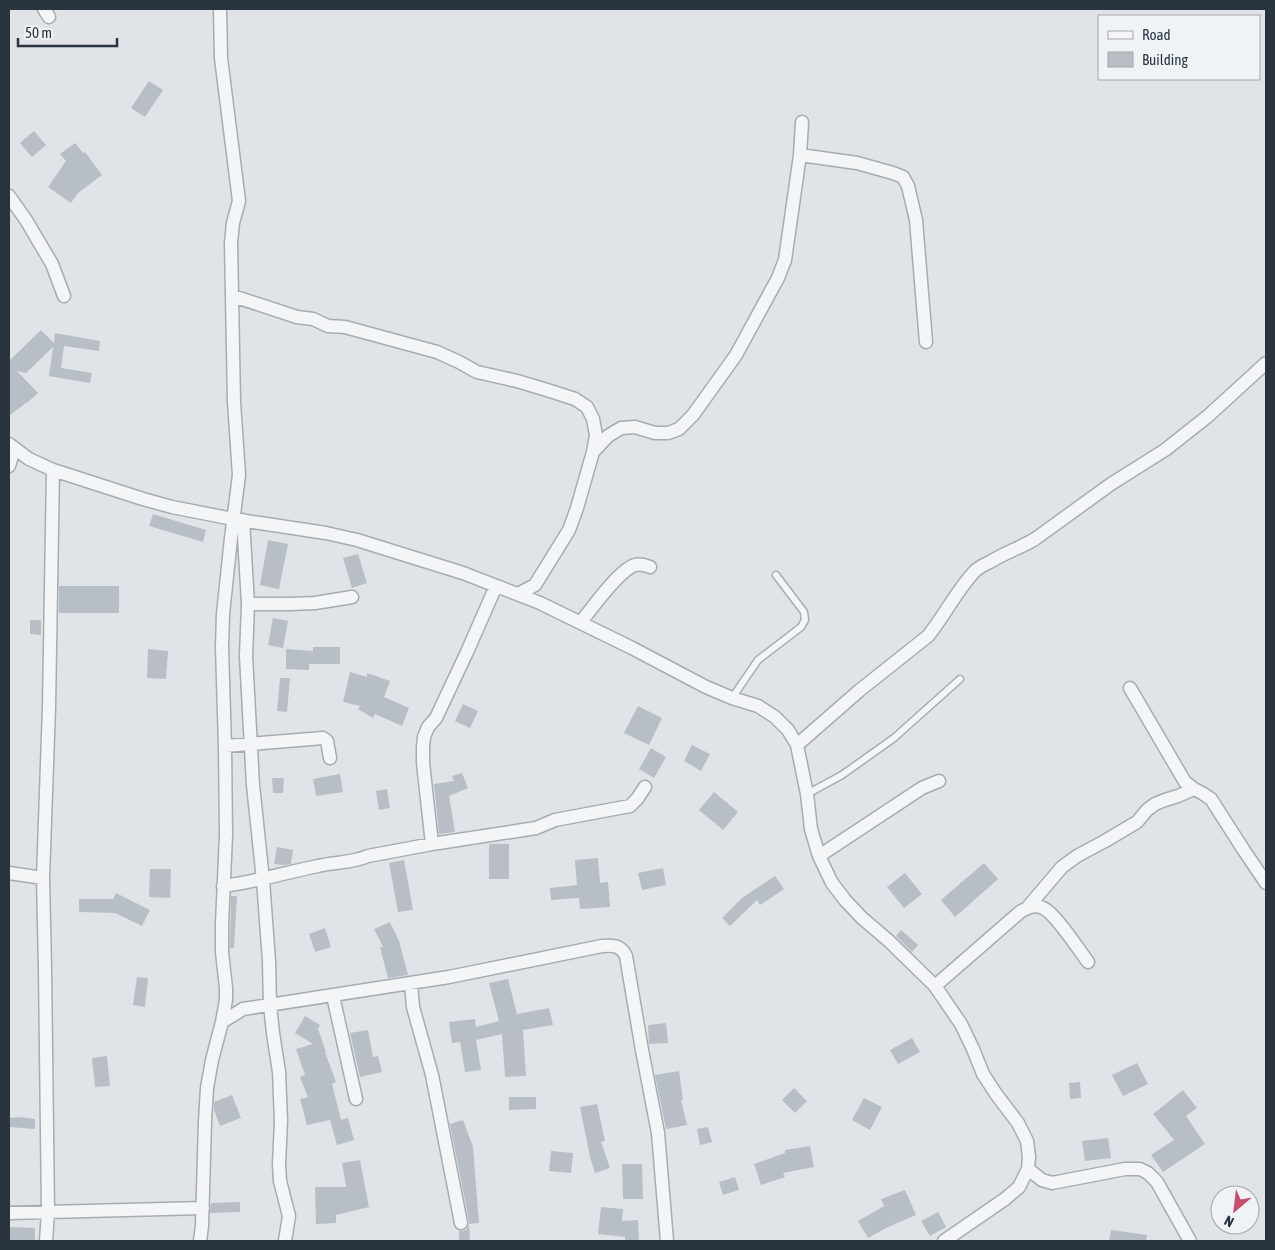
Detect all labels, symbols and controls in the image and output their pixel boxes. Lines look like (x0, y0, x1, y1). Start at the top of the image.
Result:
scale bar (18, 15, 116, 47)
legend (1098, 15, 1260, 80)
text: 50 m (25, 24, 52, 41)
text: Road (1142, 26, 1171, 43)
text: Building (1142, 51, 1188, 68)
north arrow (1210, 1185, 1260, 1235)
text: N (1221, 1212, 1236, 1230)

